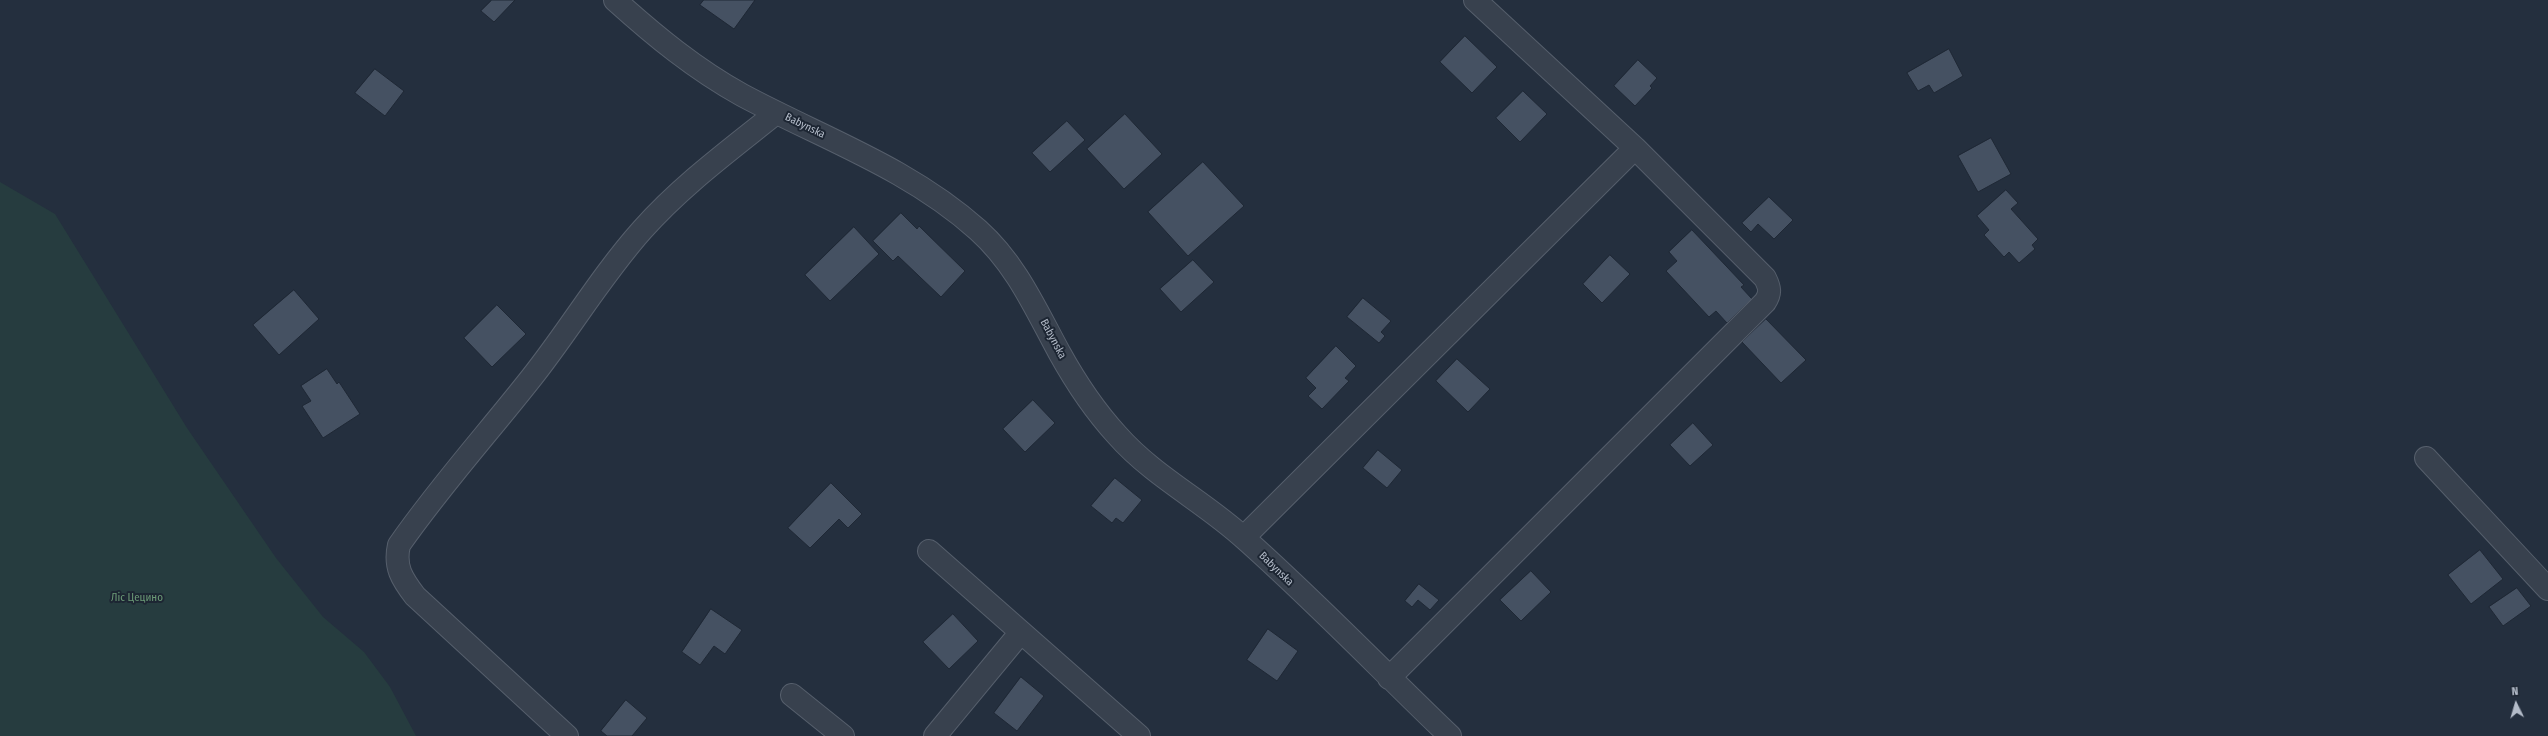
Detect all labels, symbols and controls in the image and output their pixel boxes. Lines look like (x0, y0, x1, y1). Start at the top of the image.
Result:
street label: Babynska (783, 111, 827, 141)
street label: Babynska (1037, 317, 1069, 361)
street label: Babynska (1256, 549, 1296, 589)
park label: Ліс Цецино (111, 591, 163, 605)
north arrow (2496, 684, 2536, 724)
text: N (2511, 685, 2519, 698)

